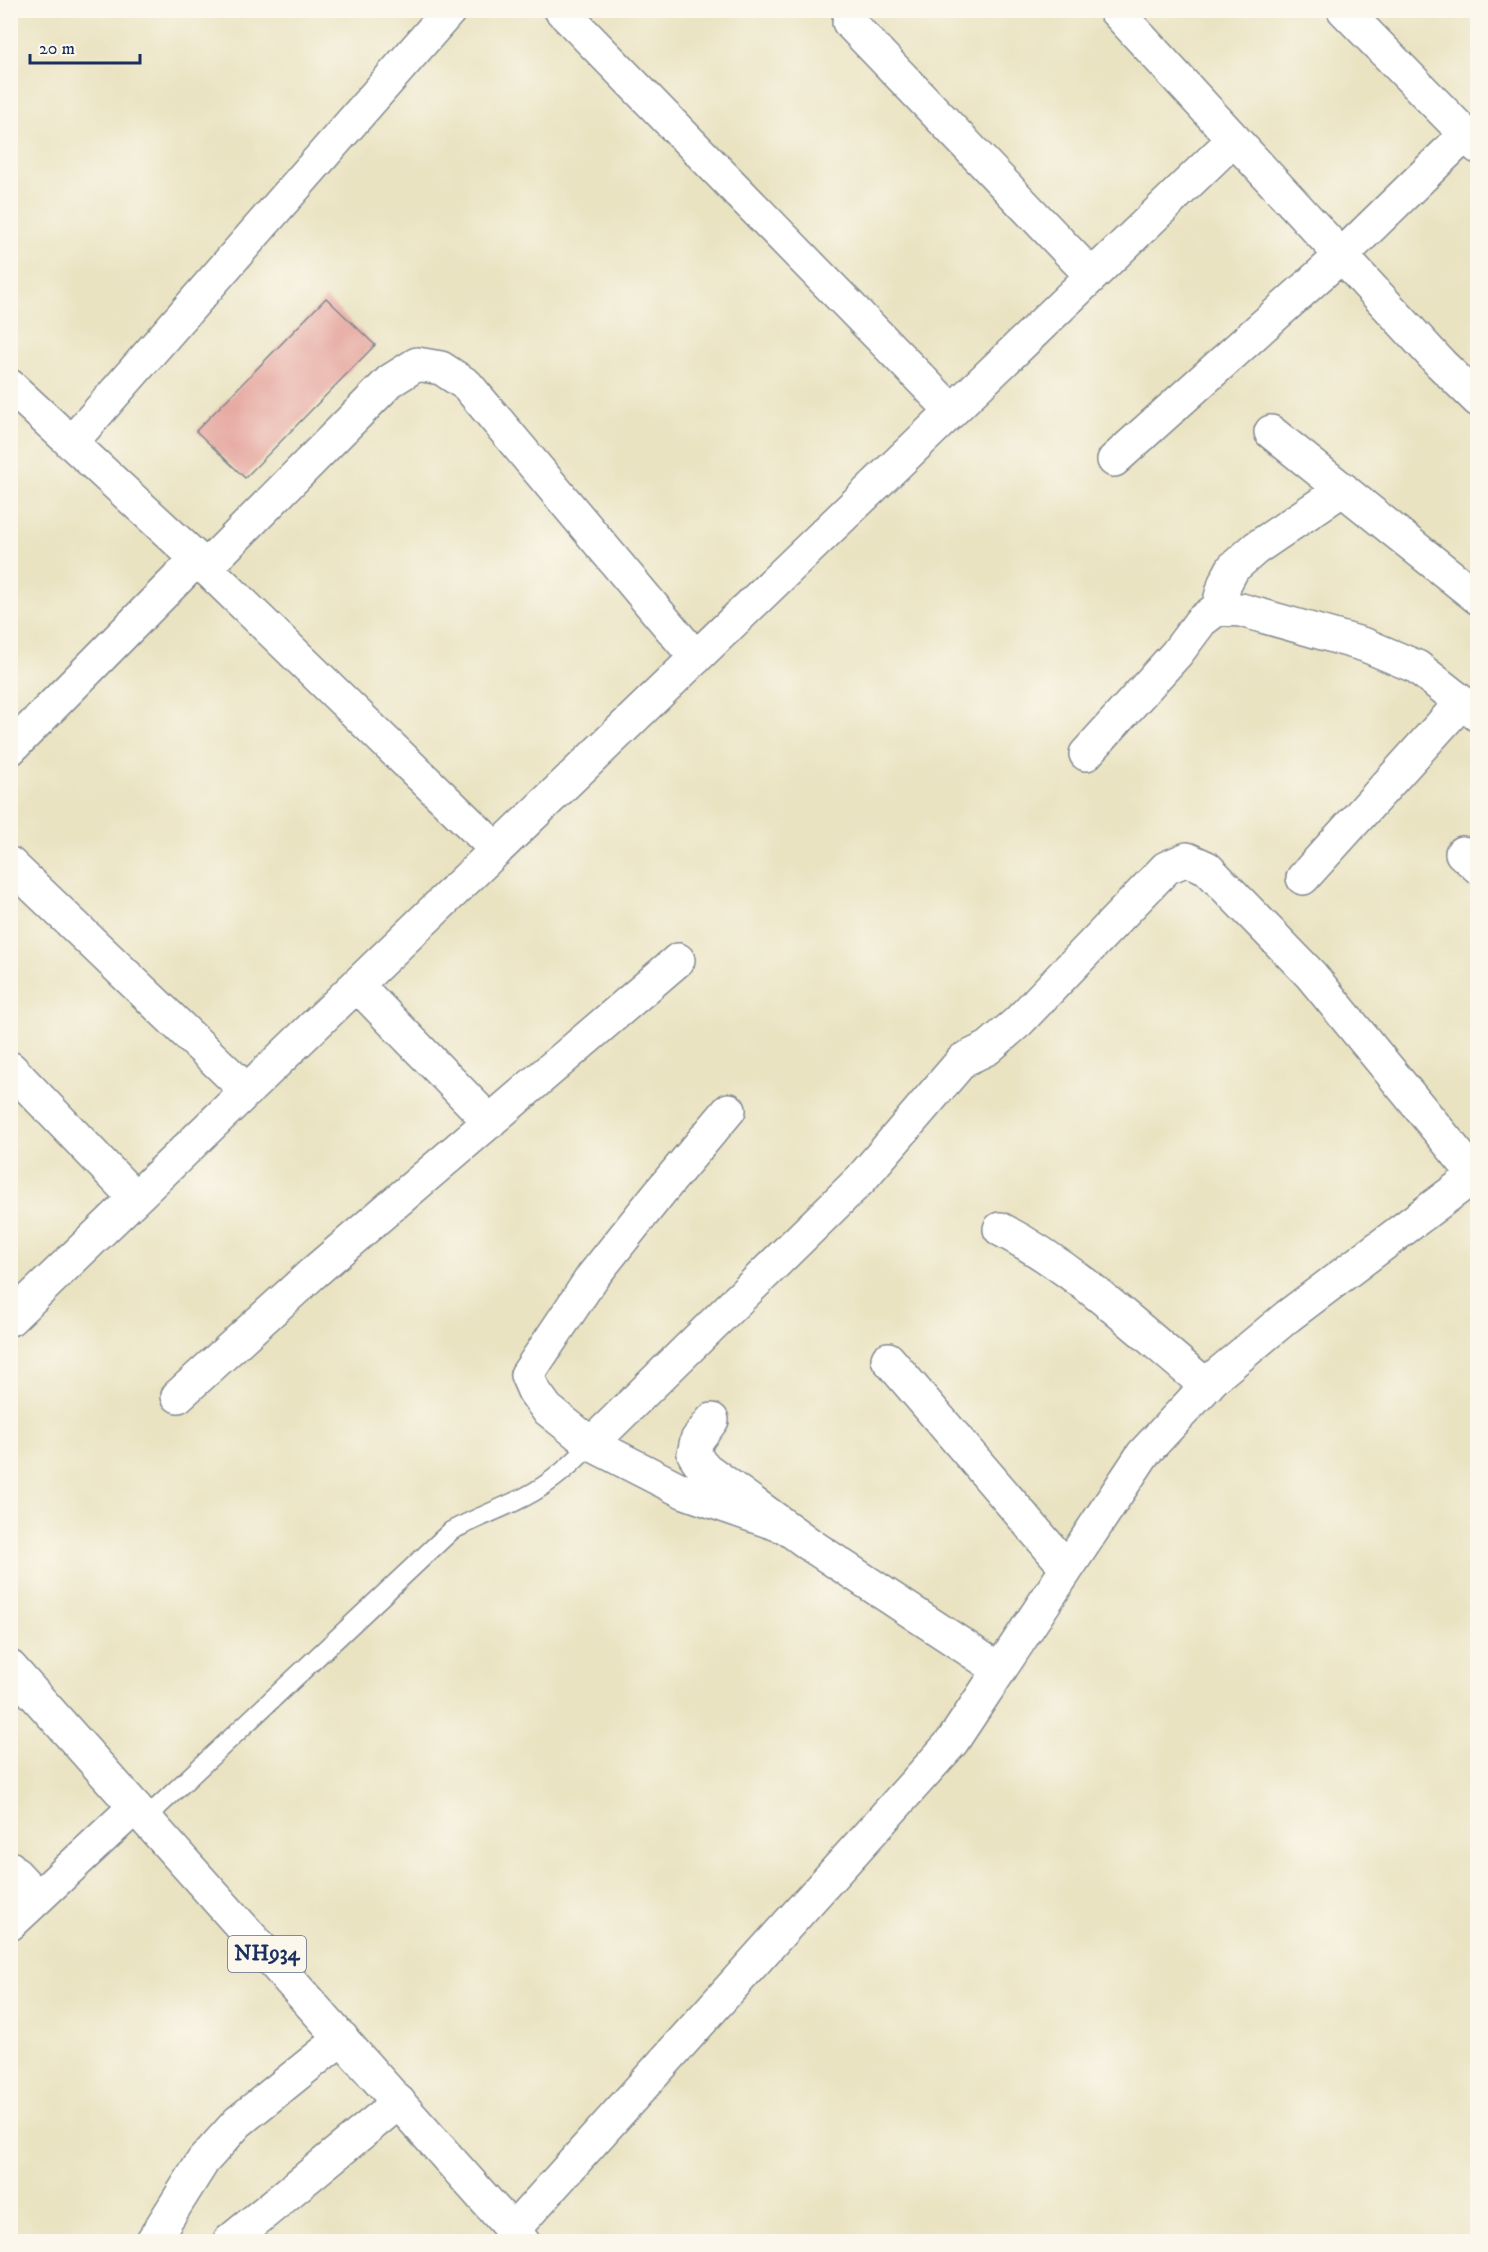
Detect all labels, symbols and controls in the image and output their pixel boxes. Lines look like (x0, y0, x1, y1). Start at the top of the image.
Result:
scale bar (30, 27, 140, 65)
text: 20 m (39, 38, 75, 60)
road number: NH934 (228, 1936, 306, 1972)

